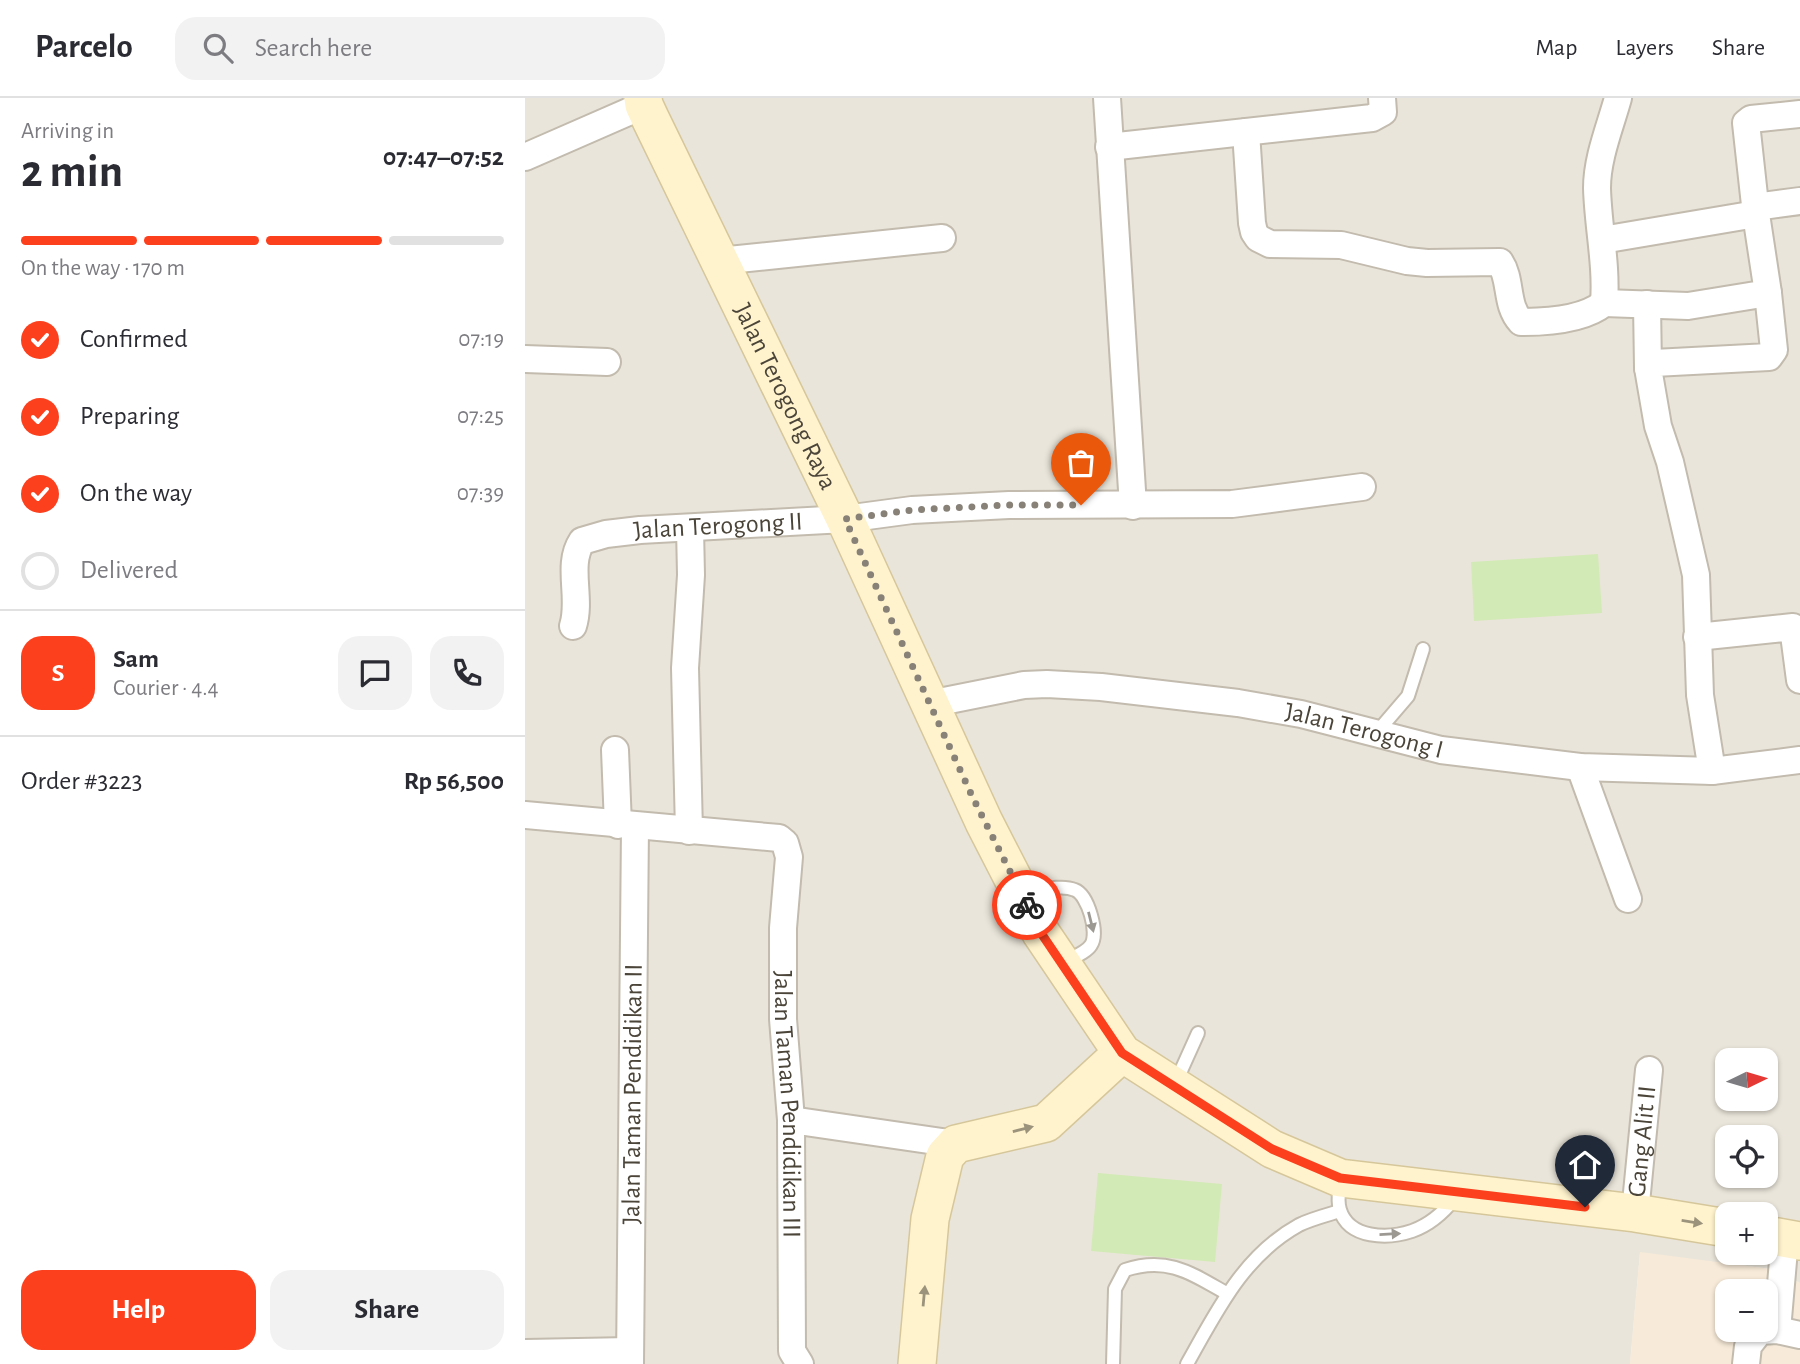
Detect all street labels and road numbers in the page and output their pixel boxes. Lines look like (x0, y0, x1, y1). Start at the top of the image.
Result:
street label: Jalan Terogong Raya (729, 299, 842, 494)
street label: Jalan Terogong II (632, 508, 803, 544)
street label: Jalan Terogong I (1283, 698, 1446, 763)
street label: Jalan Taman Pendidikan II (618, 964, 647, 1224)
street label: Jalan Taman Pendidikan III (770, 970, 805, 1238)
street label: Gang Alit II (1624, 1084, 1660, 1198)

